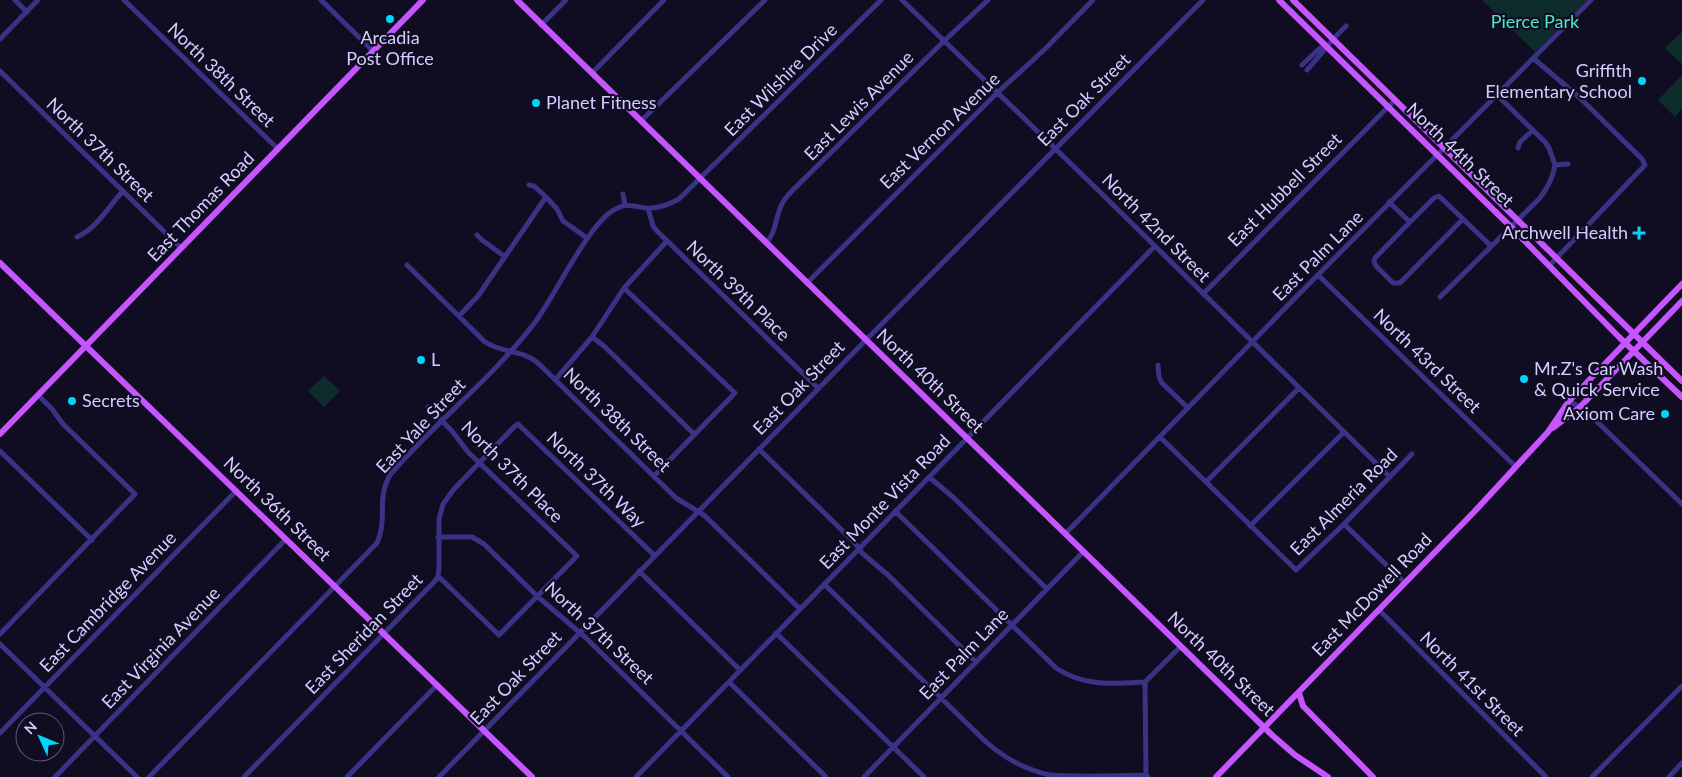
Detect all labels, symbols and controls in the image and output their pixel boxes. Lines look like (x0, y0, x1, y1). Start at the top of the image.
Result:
park label: Pierce Park (1491, 10, 1580, 32)
marker: Arcadia Post Office (384, 13, 396, 25)
street label: North 38th Street (163, 17, 280, 131)
street label: East Wilshire Drive (719, 18, 841, 140)
place label: Arcadia Post Office (346, 26, 434, 69)
street label: East Lewis Avenue (799, 46, 918, 165)
street label: East Oak Street (1032, 48, 1135, 150)
place label: Griffith Elementary School (1485, 59, 1632, 102)
street label: East Vernon Avenue (875, 67, 1004, 193)
marker: Griffith Elementary School (1636, 75, 1648, 87)
place label: Planet Fitness (546, 91, 657, 113)
street label: North 37th Street (42, 92, 159, 206)
marker: Planet Fitness (530, 97, 542, 109)
street label: North 44th Street (1402, 97, 1519, 211)
street label: East Hubbell Street (1223, 127, 1346, 251)
street label: East Thomas Road (142, 147, 258, 266)
street label: North 42nd Street (1098, 168, 1216, 286)
street label: East Palm Lane (1267, 205, 1367, 305)
place label: Archwell Health (1502, 221, 1628, 243)
marker: Archwell Health (1632, 226, 1646, 240)
street label: North 39th Place (682, 235, 795, 345)
street label: North 43rd Street (1370, 304, 1486, 417)
street label: North 40th Street (872, 323, 989, 437)
street label: East Oak Street (748, 335, 849, 439)
place label: L (431, 348, 440, 370)
marker: L (415, 354, 427, 366)
place label: Mr.Z's Car Wash & Quick Service (1534, 357, 1663, 400)
street label: North 38th Street (559, 362, 676, 476)
street label: East Yale Street (371, 373, 470, 477)
marker: Mr.Z's Car Wash & Quick Service (1518, 373, 1530, 385)
place label: Secrets (82, 389, 140, 411)
marker: Secrets (66, 395, 78, 407)
place label: Axiom Care (1563, 402, 1655, 424)
marker: Axiom Care (1659, 408, 1671, 420)
street label: North 37th Place (457, 416, 568, 527)
street label: North 37th Way (543, 427, 651, 532)
street label: East Monte Vista Road (814, 429, 954, 573)
street label: East Almeria Road (1285, 443, 1401, 559)
street label: North 36th Street (219, 451, 336, 565)
street label: East Cambridge Avenue (34, 526, 180, 676)
street label: East McDowell Road (1307, 528, 1436, 661)
street label: East Sheridan Street (300, 568, 427, 698)
street label: North 37th Street (541, 576, 659, 689)
street label: East Virginia Avenue (96, 582, 224, 713)
street label: East Palm Lane (914, 603, 1013, 704)
street label: North 40th Street (1163, 606, 1280, 720)
street label: East Oak Street (465, 625, 566, 729)
street label: North 41st Street (1416, 627, 1530, 740)
north arrow (15, 712, 65, 762)
text: N (20, 718, 40, 737)

